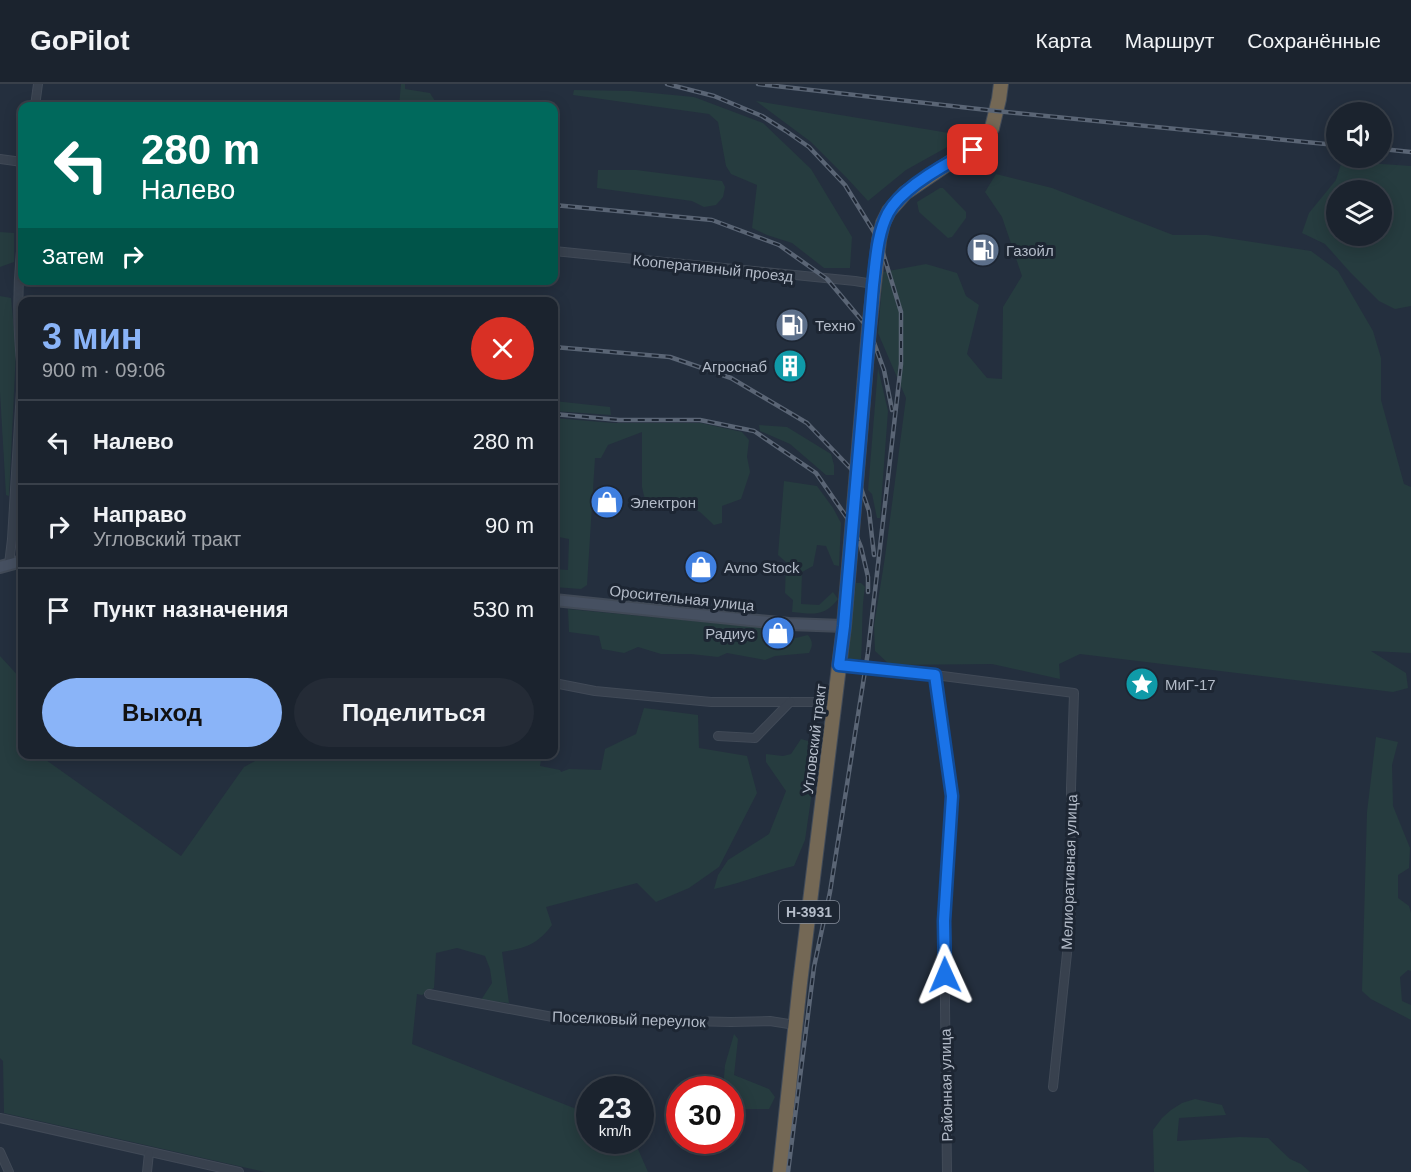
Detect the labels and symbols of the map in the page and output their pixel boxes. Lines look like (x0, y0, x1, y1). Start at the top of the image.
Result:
pin (947, 124, 998, 175)
fuel station icon: Газойл (965, 232, 1001, 268)
place label: Газойл (1006, 242, 1054, 259)
street label: Кооперативный проезд (632, 251, 794, 285)
fuel station icon: Техно (774, 307, 810, 343)
place label: Техно (815, 317, 855, 334)
building icon: Агроснаб (772, 348, 808, 384)
place label: Агроснаб (702, 358, 767, 375)
shop icon: Электрон (589, 484, 625, 520)
place label: Электрон (630, 494, 696, 511)
shop icon: Avno Stoсk (683, 549, 719, 585)
place label: Avno Stoсk (724, 559, 800, 576)
street label: Оросительная улица (609, 582, 756, 614)
shop icon: Радиус (760, 615, 796, 651)
place label: Радиус (705, 625, 755, 642)
place icon: МиГ-17 (1124, 666, 1160, 702)
place label: МиГ-17 (1165, 676, 1216, 693)
street label: Угловский тракт (799, 683, 829, 795)
street label: Мелиоративная улица (1058, 793, 1080, 950)
road number: Н-3931 (779, 901, 839, 923)
position arrow (913, 943, 977, 1007)
street label: Поселковый переулок (552, 1008, 706, 1030)
street label: Районная улица (937, 1028, 955, 1142)
speed limit sign: 30 (666, 1076, 744, 1154)

